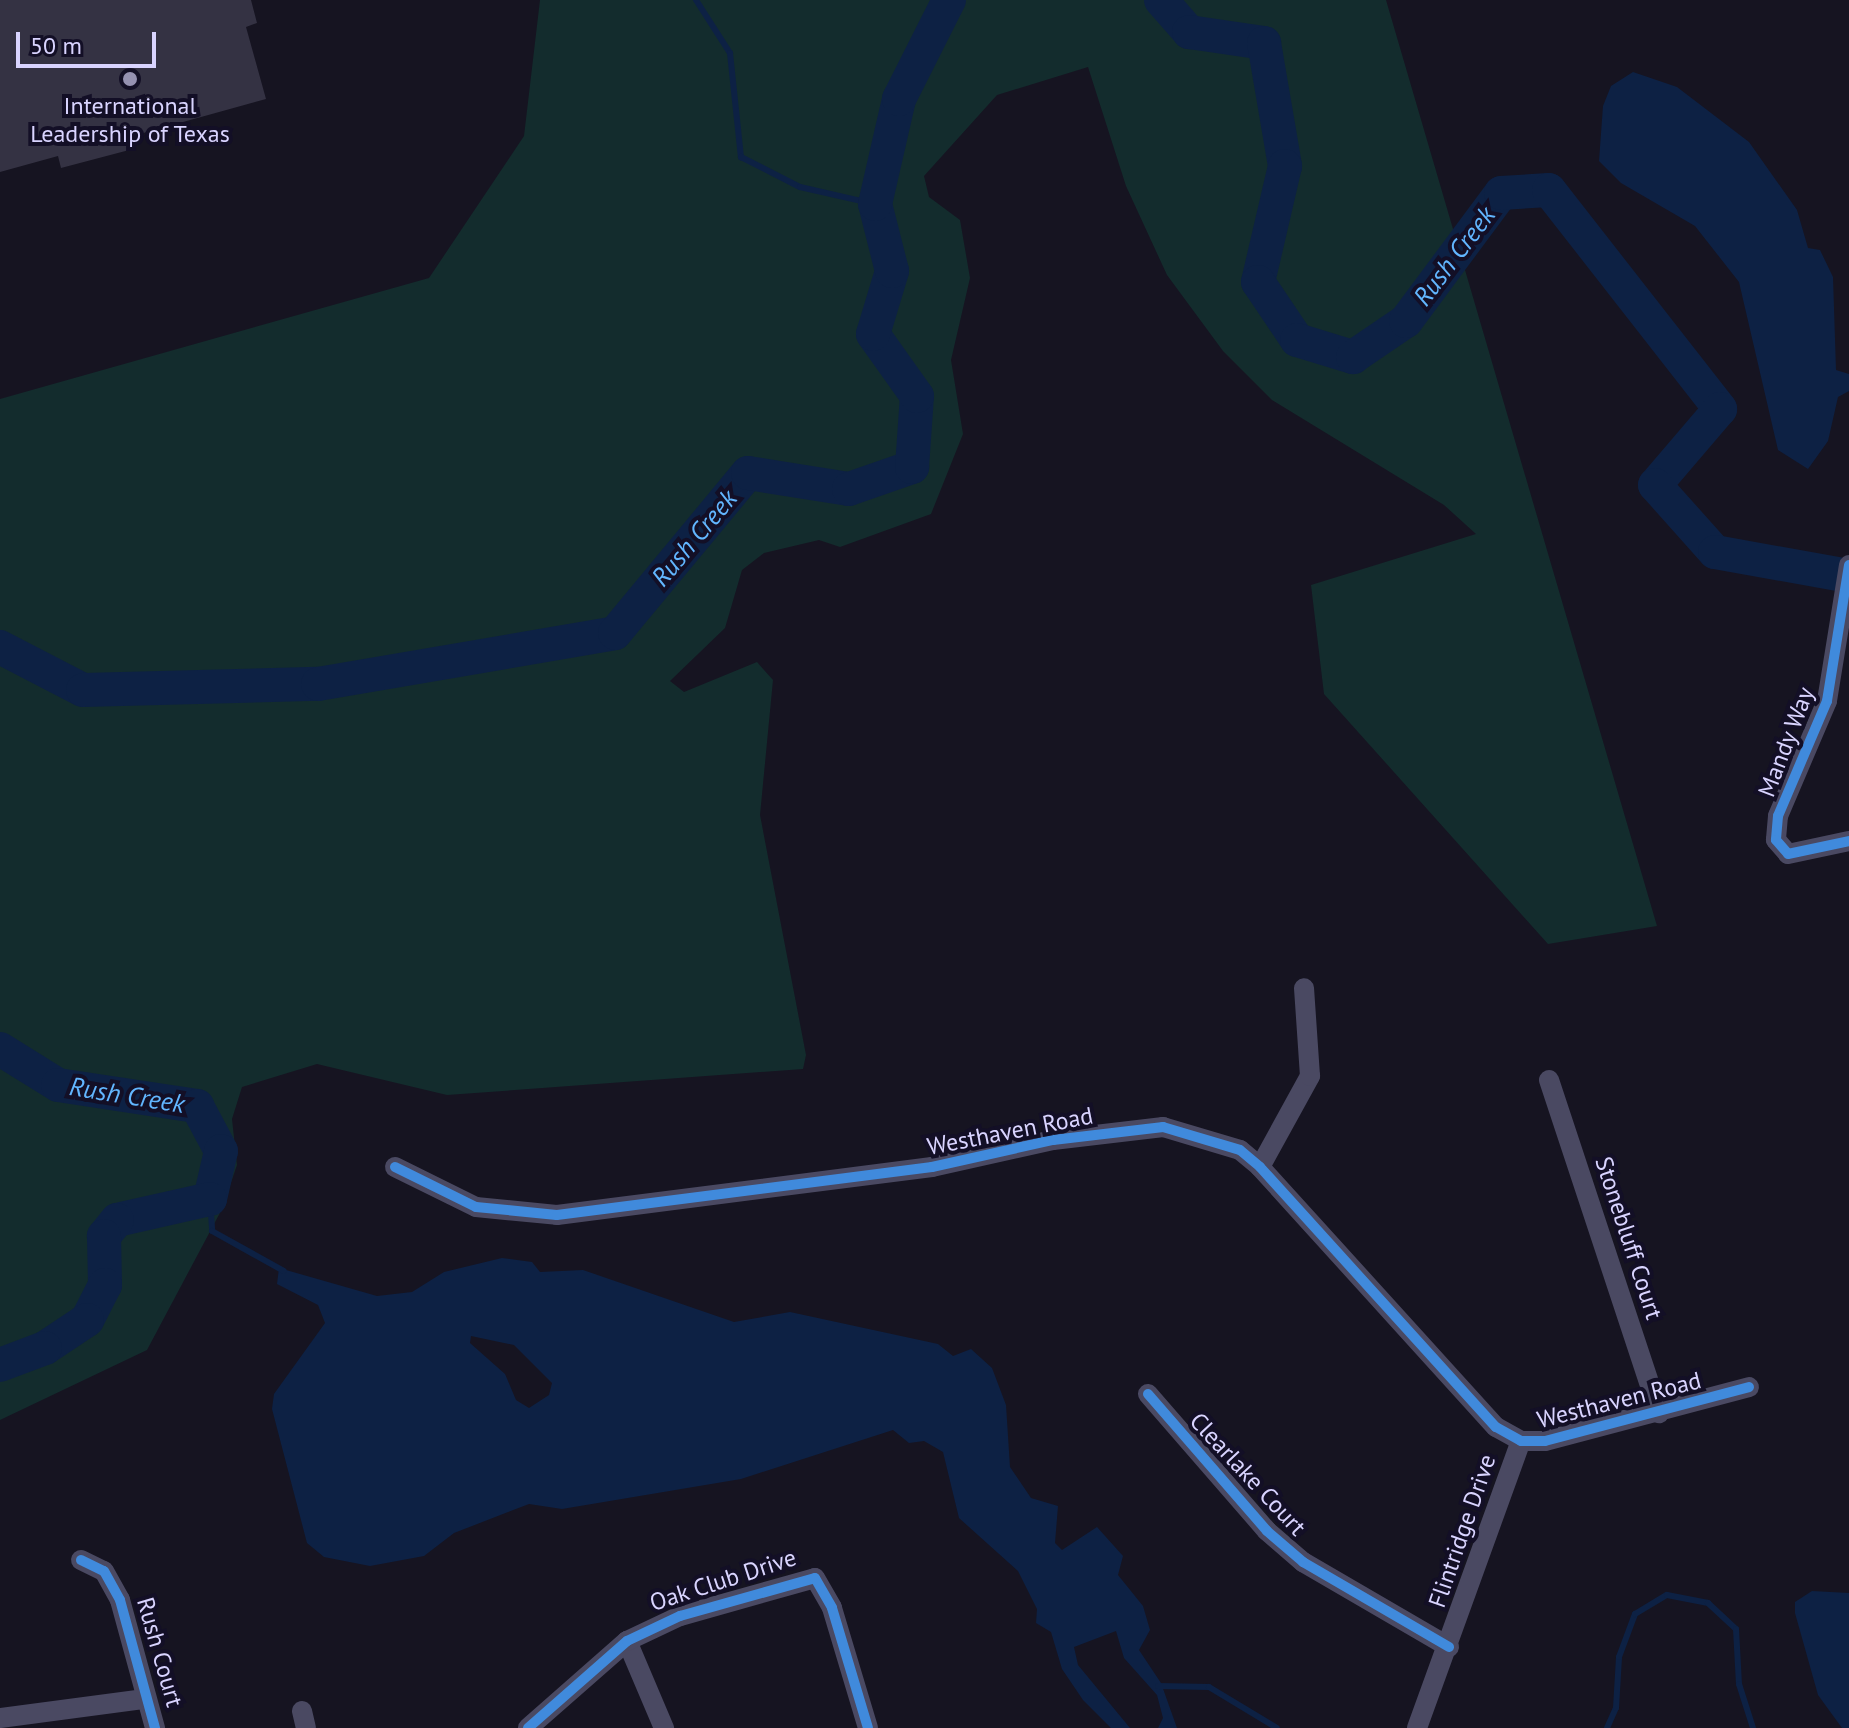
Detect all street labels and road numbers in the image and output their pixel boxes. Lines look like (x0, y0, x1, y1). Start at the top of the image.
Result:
street label: Mandy Way (1752, 682, 1820, 802)
street label: Westhaven Road (925, 1101, 1095, 1161)
street label: Stonebluff Court (1589, 1153, 1669, 1323)
street label: Westhaven Road (1534, 1366, 1704, 1434)
street label: Clearlake Court (1184, 1407, 1312, 1541)
street label: Flintridge Drive (1422, 1451, 1502, 1611)
street label: Oak Club Drive (646, 1543, 800, 1617)
street label: Rush Court (131, 1594, 189, 1710)

